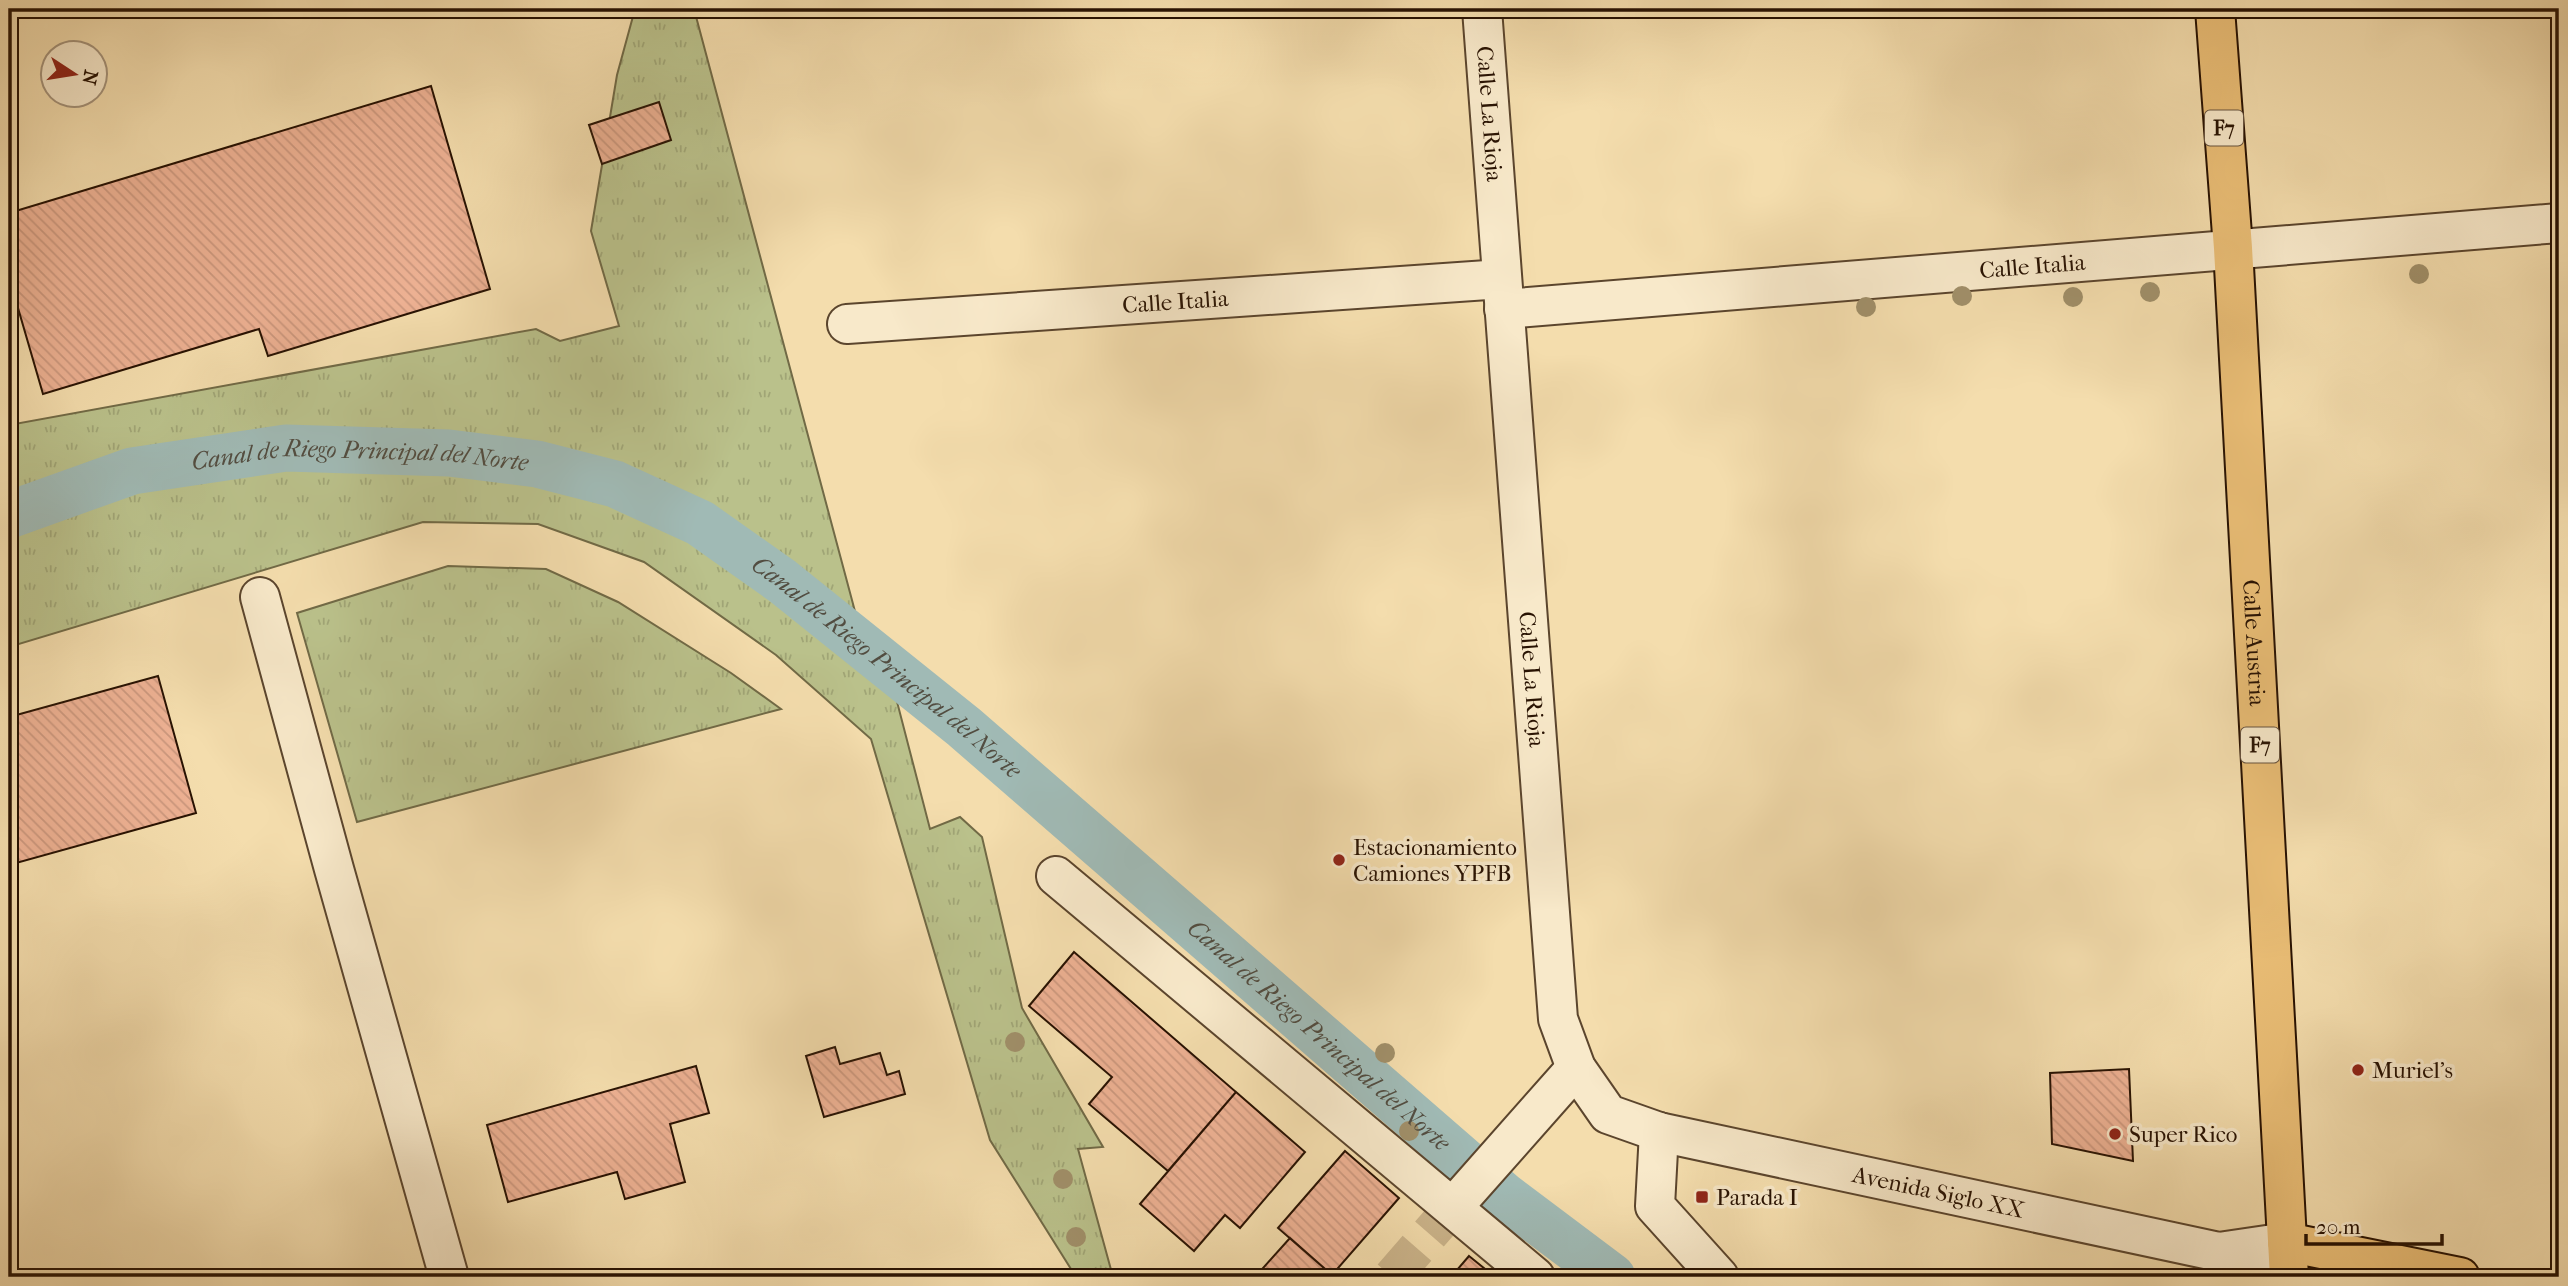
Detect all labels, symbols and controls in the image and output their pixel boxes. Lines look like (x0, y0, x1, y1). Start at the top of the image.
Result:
north arrow (38, 38, 108, 108)
street label: Calle La Rioja (1471, 45, 1508, 183)
text: N (77, 68, 102, 87)
road number: F7 (2205, 110, 2243, 146)
street label: Calle Italia (1978, 248, 2087, 284)
street label: Calle Italia (1121, 284, 1230, 319)
water label: Canal de Riego Principal del Norte (190, 434, 531, 477)
water label: Canal de Riego Principal del Norte (746, 550, 1028, 785)
street label: Calle Austria (2238, 579, 2271, 707)
street label: Calle La Rioja (1514, 610, 1551, 748)
road number: F7 (2241, 728, 2279, 762)
place label: Estacionamiento Camiones YPFB (1353, 834, 1517, 887)
marker: Estacionamiento Camiones YPFB (1331, 852, 1347, 868)
water label: Canal de Riego Principal del Norte (1182, 914, 1457, 1158)
place label: Muriel's (2372, 1057, 2453, 1084)
marker: Muriel's (2350, 1062, 2366, 1078)
place label: Super Rico (2129, 1121, 2238, 1148)
marker: Super Rico (2107, 1126, 2123, 1142)
street label: Avenida Siglo XX (1849, 1160, 2027, 1223)
place label: Parada I (1716, 1184, 1798, 1211)
marker: Parada I (1694, 1189, 1710, 1205)
scale bar (2306, 1202, 2442, 1246)
text: 20 m (2316, 1215, 2361, 1239)

